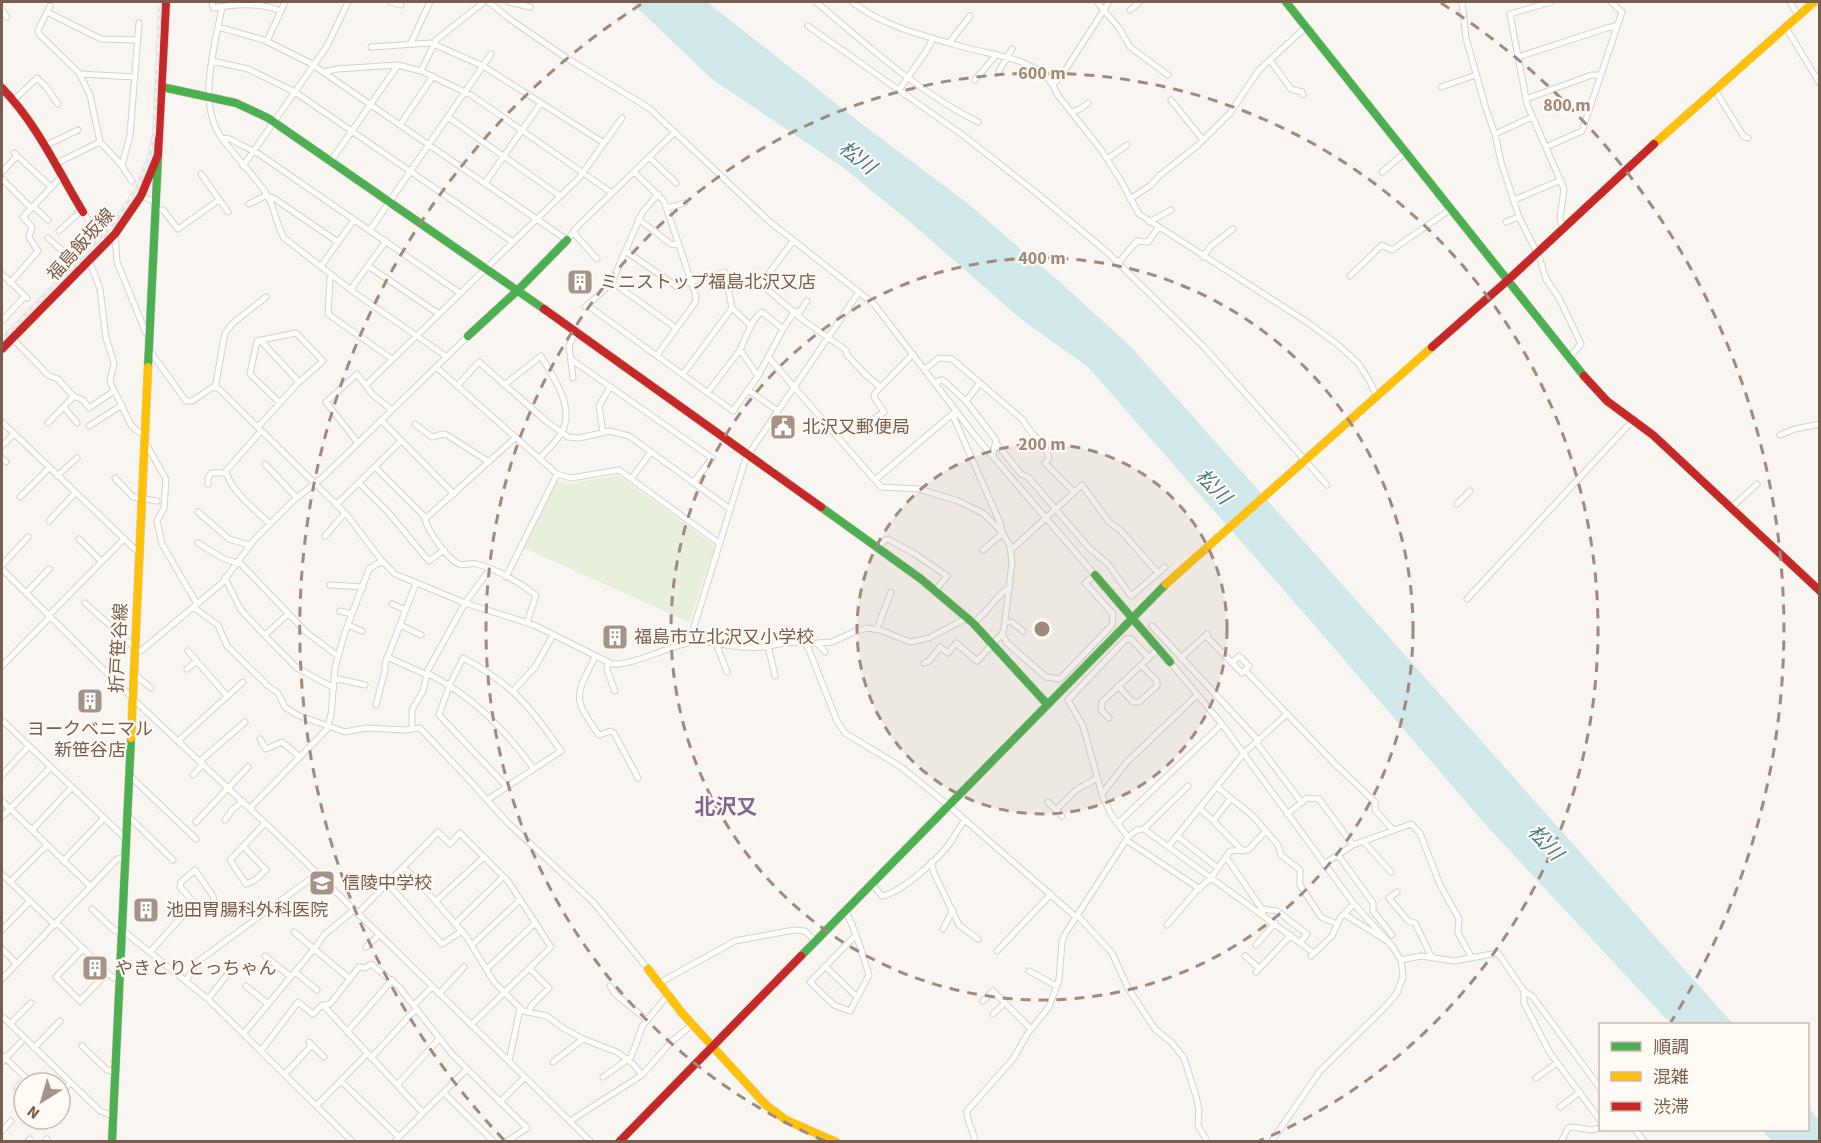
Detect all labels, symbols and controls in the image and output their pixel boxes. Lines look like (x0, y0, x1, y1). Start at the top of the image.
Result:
text: 600 m (1018, 61, 1066, 86)
text: 800 m (1543, 93, 1591, 118)
water label: 松川 (833, 135, 883, 183)
street label: 福島飯坂線 (42, 203, 120, 287)
text: 400 m (1018, 246, 1066, 271)
building icon: ミニストップ福島北沢又店 (565, 267, 595, 297)
place label: ミニストップ福島北沢又店 (600, 270, 816, 295)
public building icon: 北沢又郵便局 (768, 412, 798, 442)
place label: 北沢又郵便局 (802, 415, 910, 440)
text: 200 m (1018, 432, 1066, 457)
water label: 松川 (1189, 463, 1238, 512)
street label: 折戸笹谷線 (104, 602, 134, 694)
centre of rings (1032, 619, 1052, 639)
building icon: 福島市立北沢又小学校 (600, 622, 630, 652)
place label: 福島市立北沢又小学校 (634, 625, 814, 650)
building icon: ヨークベニマル 新笹谷店 (75, 686, 105, 716)
place label: ヨークベニマル 新笹谷店 (27, 717, 153, 763)
district label: 北沢又 (695, 792, 758, 822)
water label: 松川 (1521, 819, 1570, 869)
school or university icon: 信陵中学校 (307, 868, 337, 898)
place label: 信陵中学校 (342, 871, 432, 896)
building icon: 池田胃腸科外科医院 (131, 895, 161, 925)
place label: 池田胃腸科外科医院 (166, 898, 328, 923)
building icon: やきとりとっちゃん (80, 953, 110, 983)
place label: やきとりとっちゃん (115, 956, 276, 981)
legend (1599, 1023, 1809, 1131)
text: 順調 (1653, 1035, 1689, 1060)
text: 混雑 (1653, 1065, 1689, 1090)
north arrow (12, 1071, 72, 1131)
text: 渋滞 (1653, 1095, 1689, 1120)
text: N (23, 1100, 44, 1124)

